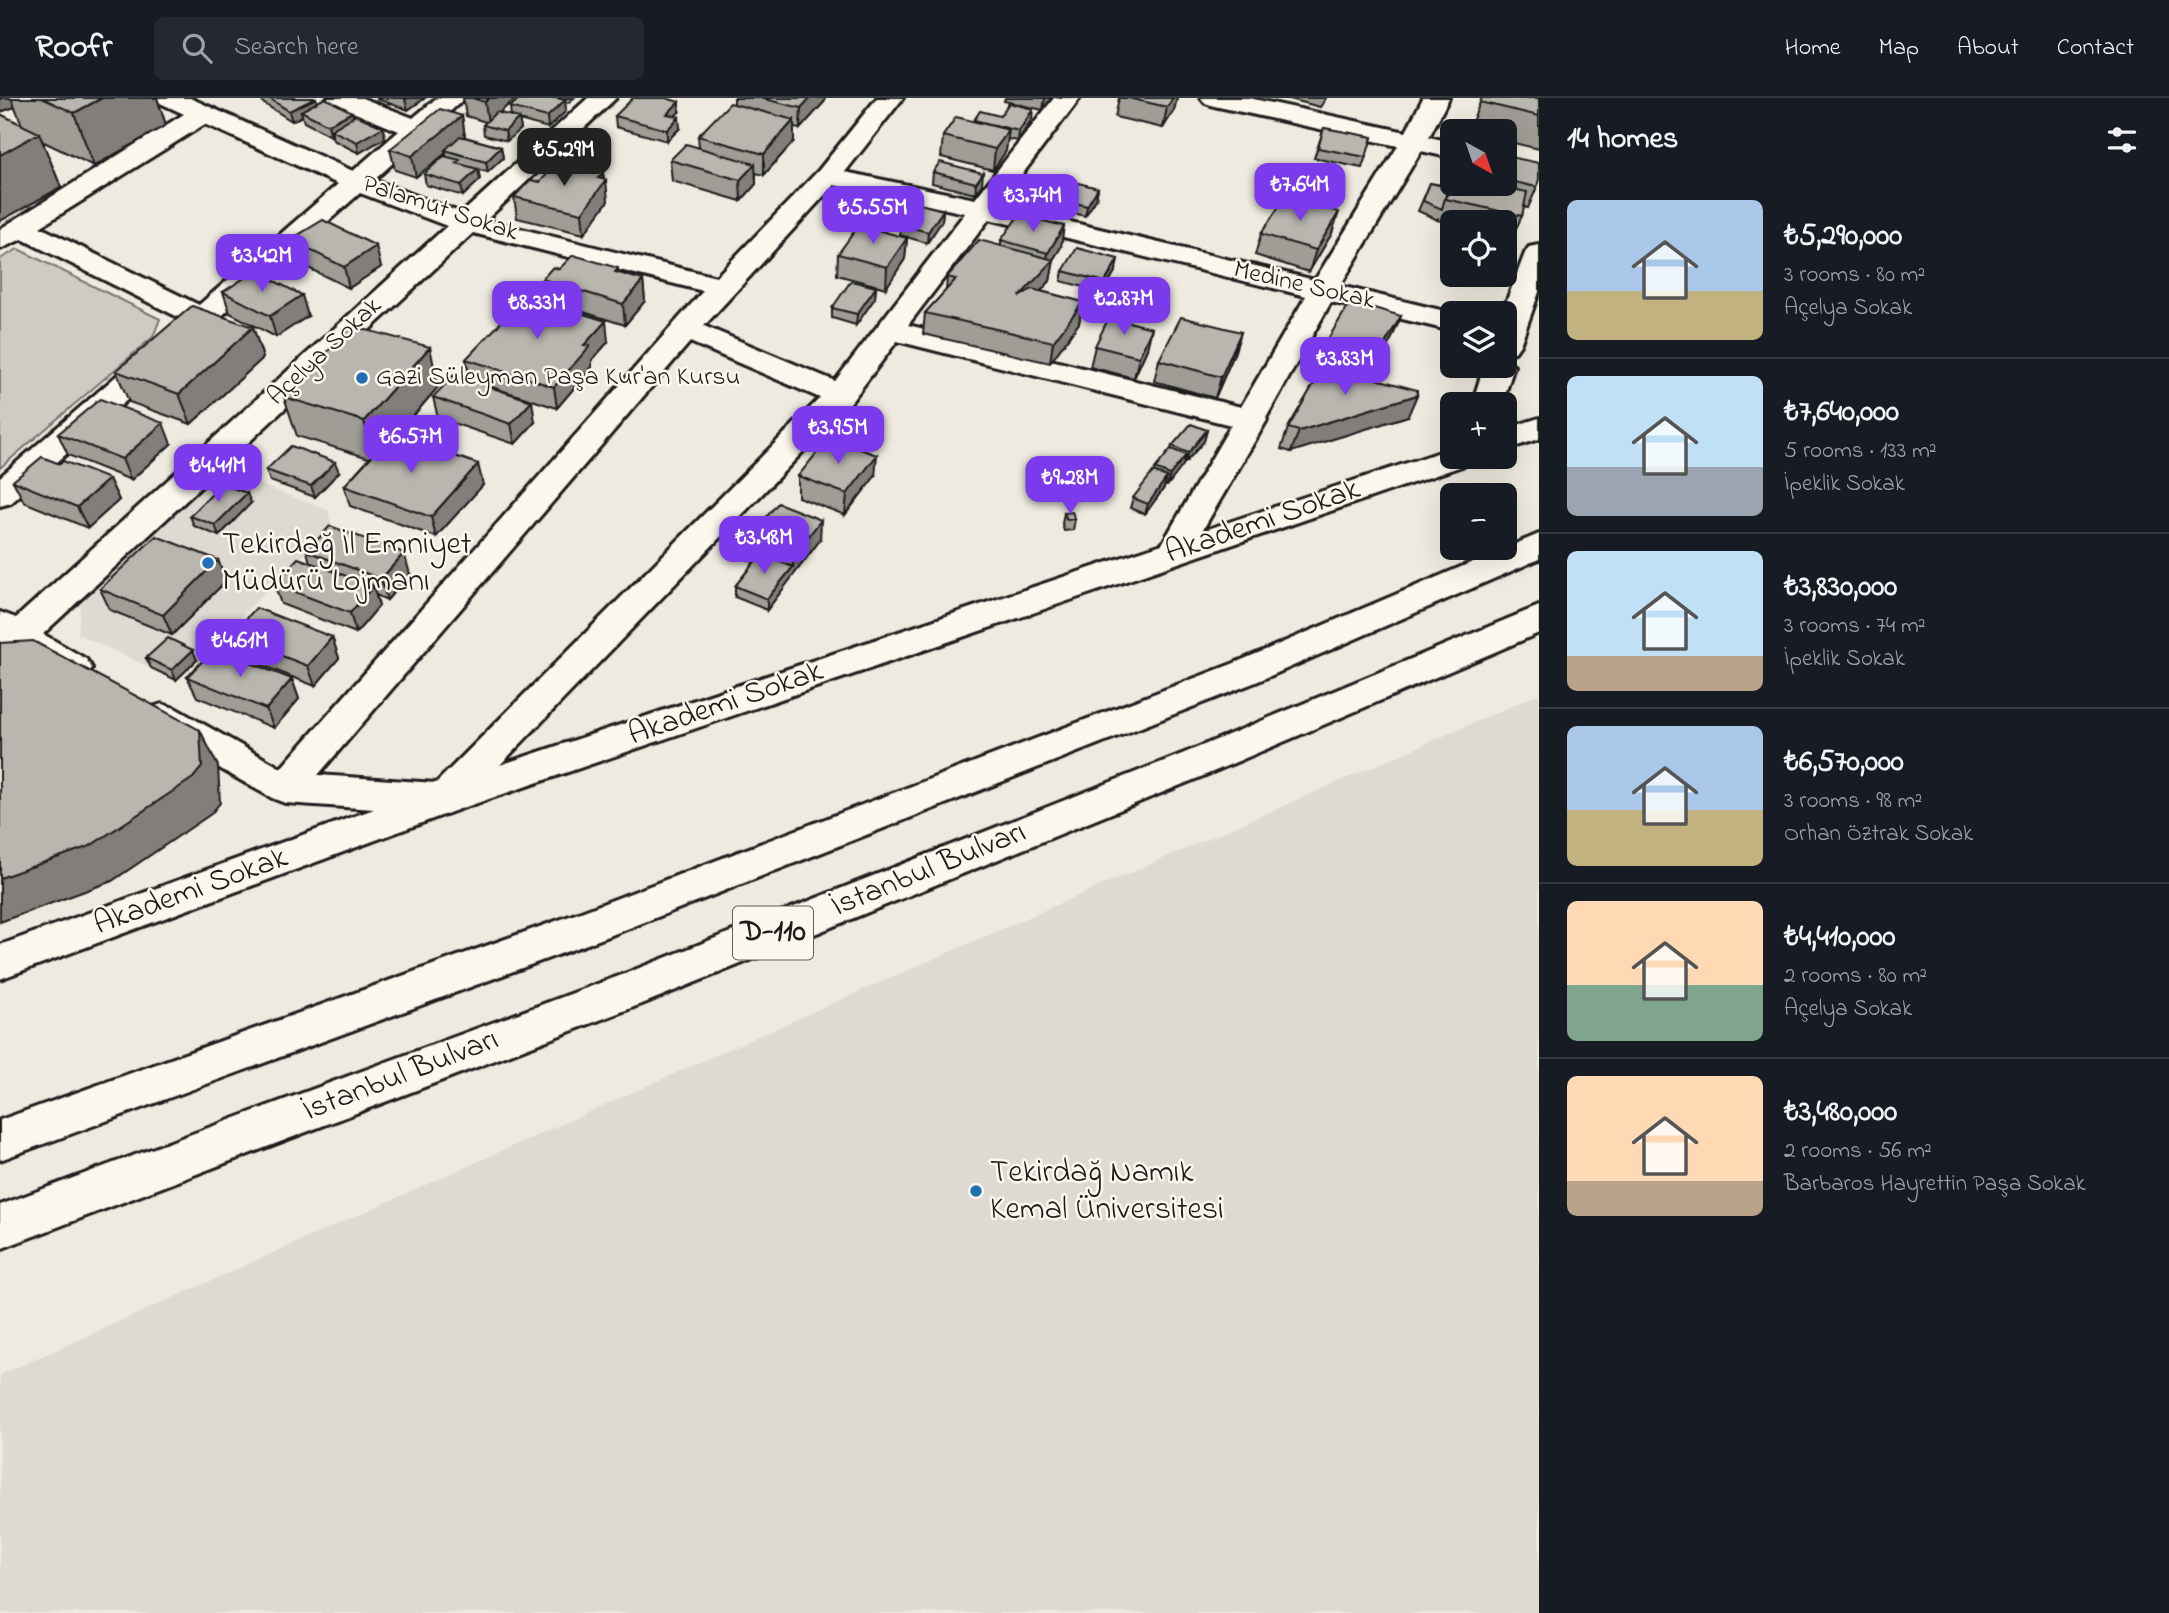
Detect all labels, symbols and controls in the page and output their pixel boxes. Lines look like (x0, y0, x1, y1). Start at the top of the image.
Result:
search box (154, 17, 644, 80)
text: Roofr (35, 24, 112, 72)
icon: search (178, 29, 216, 67)
text: Search here (234, 29, 359, 67)
text: Home (1785, 31, 1841, 66)
text: Map (1879, 31, 1919, 66)
text: About (1957, 31, 2019, 66)
text: Contact (2057, 31, 2134, 66)
text: 14 homes (1567, 118, 1678, 162)
north arrow (1440, 119, 1517, 196)
map controls (1440, 119, 1517, 560)
icon: filters (2103, 121, 2141, 159)
pin: ₺5.29M (507, 129, 621, 188)
text: ₺5.29M (533, 134, 595, 167)
pin: ₺7.64M (1243, 164, 1357, 223)
street label: Palamut Sokak (357, 166, 524, 252)
text: ₺7.64M (1270, 169, 1330, 202)
pin: ₺3.74M (976, 174, 1090, 234)
text: ₺3.74M (1004, 180, 1062, 213)
pin: ₺5.55M (816, 186, 930, 246)
text: ₺5.55M (838, 192, 908, 225)
button: locate (1440, 210, 1517, 287)
text: ₺5,290,000 (1784, 215, 1902, 259)
icon: home (1623, 228, 1707, 312)
pin: ₺3.42M (205, 234, 319, 294)
text: ₺3.42M (232, 240, 292, 273)
street label: Medine Sokak (1230, 251, 1379, 321)
text: 3 rooms · 80 m² (1784, 259, 1925, 292)
pin: ₺2.87M (1067, 278, 1181, 337)
pin: ₺8.33M (480, 282, 594, 341)
text: ₺2.87M (1094, 283, 1154, 316)
text: ₺8.33M (508, 287, 566, 320)
street label: Açelya Sokak (259, 288, 391, 415)
text: Açelya Sokak (1784, 292, 1912, 325)
button: layers (1440, 301, 1517, 378)
pin: ₺3.83M (1288, 338, 1402, 397)
text: ₺3.83M (1316, 343, 1374, 376)
place label: Gazi Süleyman Paşa Kur'an Kursu (376, 359, 740, 397)
marker: Gazi Süleyman Paşa Kur'an Kursu (354, 370, 370, 386)
text: ₺7,640,000 (1784, 391, 1899, 435)
button: + (1440, 392, 1517, 469)
icon: home (1623, 404, 1707, 488)
pin: ₺3.95M (781, 406, 895, 466)
text: ₺3.95M (808, 412, 868, 445)
pin: ₺6.57M (354, 416, 468, 475)
text: ₺6.57M (380, 421, 442, 454)
text: 5 rooms · 133 m² (1784, 435, 1937, 468)
pin: ₺4.41M (161, 444, 275, 504)
text: ₺4.41M (190, 450, 246, 483)
pin: ₺9.28M (1013, 456, 1127, 516)
text: ₺9.28M (1041, 462, 1099, 495)
street label: Akademi Sokak (1159, 466, 1368, 577)
text: İpeklik Sokak (1784, 468, 1905, 501)
button: − (1440, 483, 1517, 560)
pin: ₺3.48M (707, 517, 821, 576)
place label: Tekirdağ İl Emniyet Müdürü Lojmanı (222, 522, 472, 606)
text: ₺3.48M (735, 522, 793, 555)
marker: Tekirdağ İl Emniyet Müdürü Lojmanı (200, 555, 216, 571)
text: ₺3,830,000 (1784, 566, 1897, 610)
icon: home (1623, 579, 1707, 663)
text: 3 rooms · 74 m² (1784, 610, 1926, 643)
pin: ₺4.61M (183, 620, 297, 679)
text: ₺4.61M (211, 625, 269, 658)
text: İpeklik Sokak (1784, 643, 1905, 676)
street label: Akademi Sokak (622, 648, 831, 759)
text: ₺6,570,000 (1784, 741, 1904, 785)
icon: home (1623, 754, 1707, 838)
text: 3 rooms · 98 m² (1784, 785, 1922, 818)
street label: İstanbul Bulvarı (824, 810, 1034, 930)
text: Orhan Öztrak Sokak (1784, 818, 1973, 851)
street label: Akademi Sokak (87, 835, 296, 949)
road number: D-110 (733, 906, 813, 960)
text: ₺4,410,000 (1784, 916, 1895, 960)
icon: home (1623, 929, 1707, 1013)
text: 2 rooms · 80 m² (1784, 960, 1927, 993)
text: Açelya Sokak (1784, 993, 1912, 1026)
street label: İstanbul Bulvarı (296, 1017, 506, 1135)
text: ₺3,480,000 (1784, 1091, 1897, 1135)
icon: home (1623, 1104, 1707, 1188)
text: 2 rooms · 56 m² (1784, 1135, 1932, 1168)
place label: Tekirdağ Namık Kemal Üniversitesi (990, 1150, 1224, 1234)
text: Barbaros Hayrettin Paşa Sokak (1784, 1168, 2086, 1201)
marker: Tekirdağ Namık Kemal Üniversitesi (968, 1183, 984, 1199)

